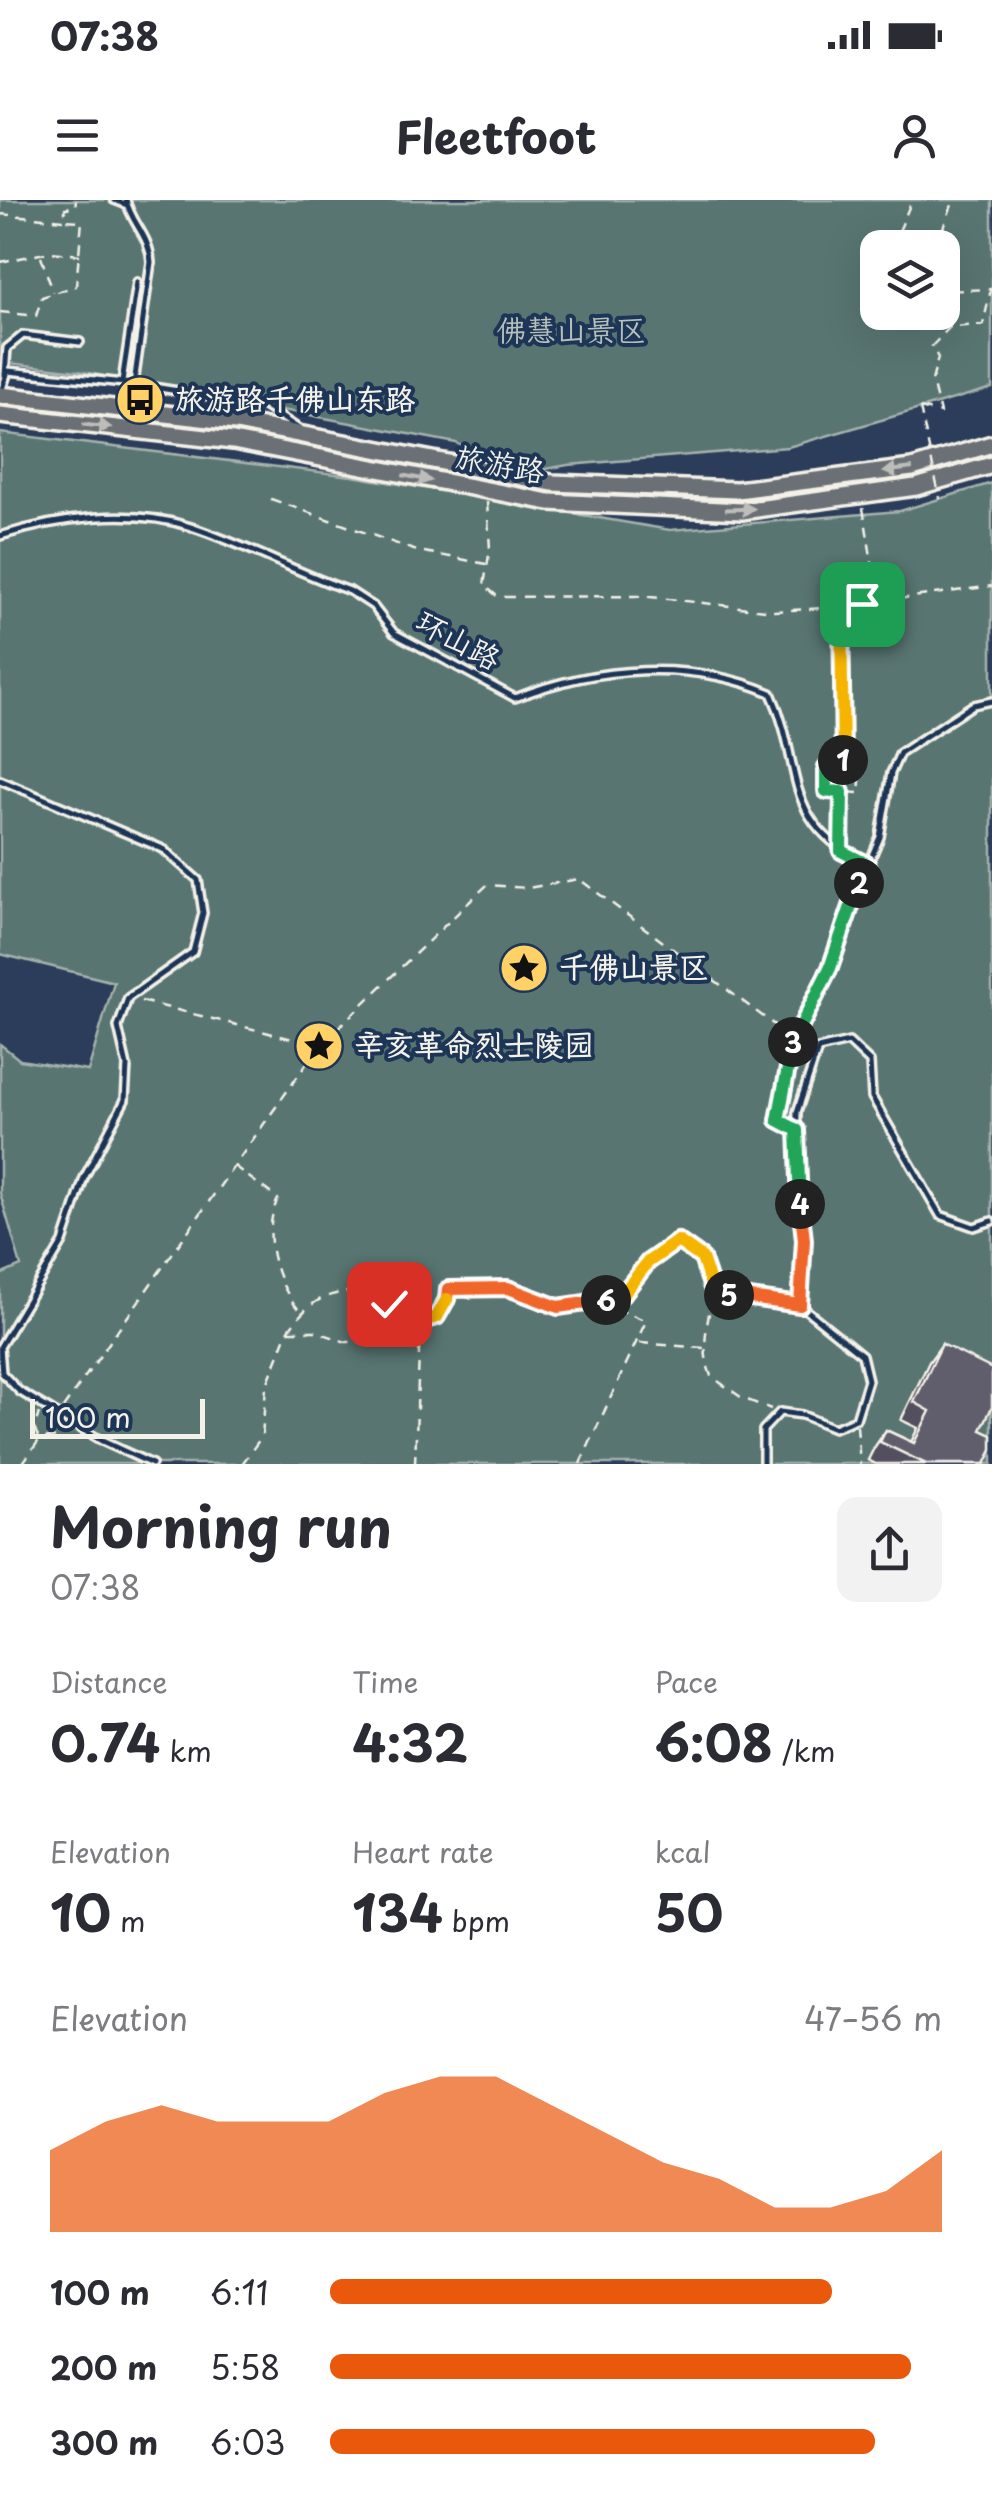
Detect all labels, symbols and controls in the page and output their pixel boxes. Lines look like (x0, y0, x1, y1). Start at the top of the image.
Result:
text: 07:38 (50, 7, 159, 64)
text: Fleetfoot (395, 101, 597, 169)
icon: menu (50, 108, 105, 163)
icon: person (887, 108, 942, 163)
map controls (860, 230, 960, 330)
button: layers (860, 230, 960, 330)
park label: 佛慧山景区 (496, 306, 646, 351)
bus stop icon: 旅游路千佛山东路 (114, 374, 166, 426)
place label: 旅游路千佛山东路 (175, 375, 415, 420)
one-way arrow (81, 418, 113, 434)
street label: 旅游路 (452, 433, 549, 493)
one-way arrow (882, 462, 913, 478)
one-way arrow (402, 471, 433, 487)
one-way arrow (724, 501, 756, 517)
pin (820, 562, 905, 647)
icon: arrive (835, 577, 890, 632)
street label: 环山路 (409, 598, 509, 680)
pin: 1 (818, 735, 868, 785)
text: 1 (836, 738, 850, 781)
pin: 2 (834, 858, 884, 908)
text: 2 (849, 861, 869, 904)
place icon: 千佛山景区 (498, 942, 550, 994)
place label: 千佛山景区 (559, 943, 709, 988)
pin: 3 (768, 1017, 818, 1067)
place icon: 辛亥革命烈士陵园 (293, 1020, 345, 1072)
text: 3 (784, 1020, 802, 1063)
place label: 辛亥革命烈士陵园 (354, 1021, 594, 1066)
pin: 4 (775, 1179, 825, 1229)
text: 4 (790, 1182, 810, 1225)
pin (347, 1262, 432, 1347)
pin: 5 (704, 1270, 754, 1320)
text: 5 (720, 1273, 738, 1316)
pin: 6 (581, 1275, 631, 1325)
icon: check (362, 1277, 417, 1332)
text: 6 (596, 1278, 616, 1321)
scale bar (30, 1394, 205, 1438)
text: 100 m (45, 1395, 131, 1438)
text: Morning run (50, 1484, 392, 1567)
button: share (837, 1497, 942, 1602)
text: 07:38 (50, 1563, 141, 1611)
text: Distance (50, 1660, 168, 1703)
text: Time (352, 1660, 419, 1703)
text: Pace (655, 1660, 718, 1703)
text: 0.74 (50, 1703, 160, 1779)
text: 4:32 (352, 1703, 468, 1779)
text: 6:08 (655, 1703, 773, 1779)
text: km (160, 1729, 212, 1772)
text: /km (773, 1729, 836, 1772)
text: Elevation (50, 1830, 171, 1873)
text: Heart rate (352, 1830, 494, 1873)
text: kcal (655, 1830, 711, 1873)
text: 10 (50, 1873, 111, 1949)
text: 134 (352, 1873, 443, 1949)
text: 50 (655, 1873, 723, 1949)
text: m (111, 1899, 146, 1942)
text: bpm (443, 1899, 510, 1942)
text: Elevation (50, 1994, 188, 2042)
text: 47–56 m (804, 1994, 942, 2042)
text: 100 m (50, 2268, 150, 2316)
text: 6:11 (210, 2268, 268, 2316)
text: 200 m (50, 2343, 157, 2391)
text: 5:58 (210, 2343, 280, 2391)
text: 300 m (50, 2418, 158, 2466)
text: 6:03 (210, 2418, 285, 2466)

